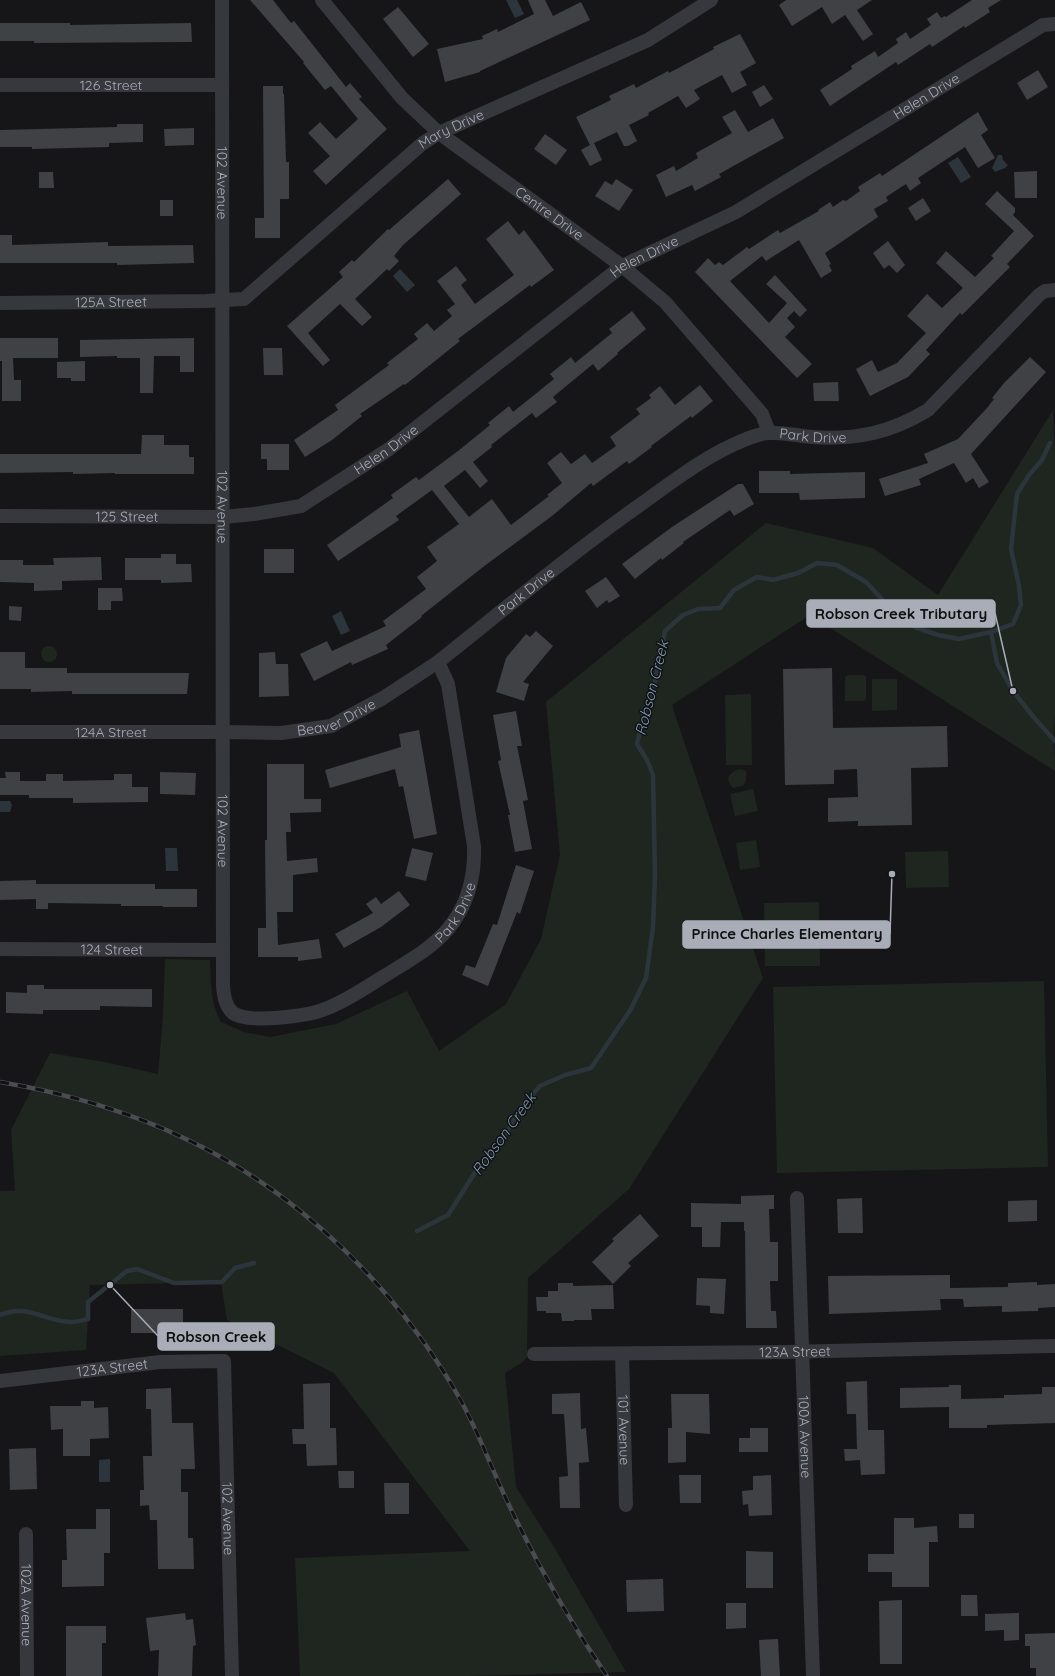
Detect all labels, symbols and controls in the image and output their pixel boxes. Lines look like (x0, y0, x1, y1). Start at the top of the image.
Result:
street label: Helen Drive (890, 69, 963, 123)
street label: 126 Street (80, 76, 143, 94)
street label: Mary Drive (415, 105, 487, 153)
street label: 102 Avenue (213, 146, 231, 220)
street label: Centre Drive (512, 182, 587, 244)
street label: Helen Drive (606, 232, 681, 281)
street label: 125A Street (75, 293, 147, 311)
street label: Helen Drive (351, 420, 422, 478)
street label: Park Drive (779, 424, 847, 447)
street label: 102 Avenue (213, 470, 232, 544)
street label: 125 Street (96, 507, 159, 526)
street label: Park Drive (494, 563, 558, 619)
callout: Robson Creek Tributary (807, 600, 995, 627)
text: Robson Creek Tributary (815, 604, 987, 623)
water label: Robson Creek (631, 637, 673, 737)
street label: Beaver Drive (296, 695, 379, 740)
street label: 124A Street (75, 723, 147, 741)
street label: 102 Avenue (214, 794, 232, 868)
street label: Park Drive (431, 880, 479, 947)
callout: Prince Charles Elementary (683, 921, 890, 948)
text: Prince Charles Elementary (691, 924, 883, 943)
street label: 124 Street (81, 940, 143, 959)
water label: Robson Creek (467, 1087, 541, 1179)
callout: Robson Creek (158, 1323, 274, 1350)
text: Robson Creek (166, 1327, 266, 1346)
street label: 123A Street (759, 1342, 831, 1361)
street label: 123A Street (76, 1354, 149, 1381)
street label: 101 Avenue (614, 1395, 634, 1466)
street label: 100A Avenue (795, 1395, 815, 1479)
street label: 102 Avenue (218, 1482, 238, 1556)
street label: 102A Avenue (17, 1564, 36, 1646)

